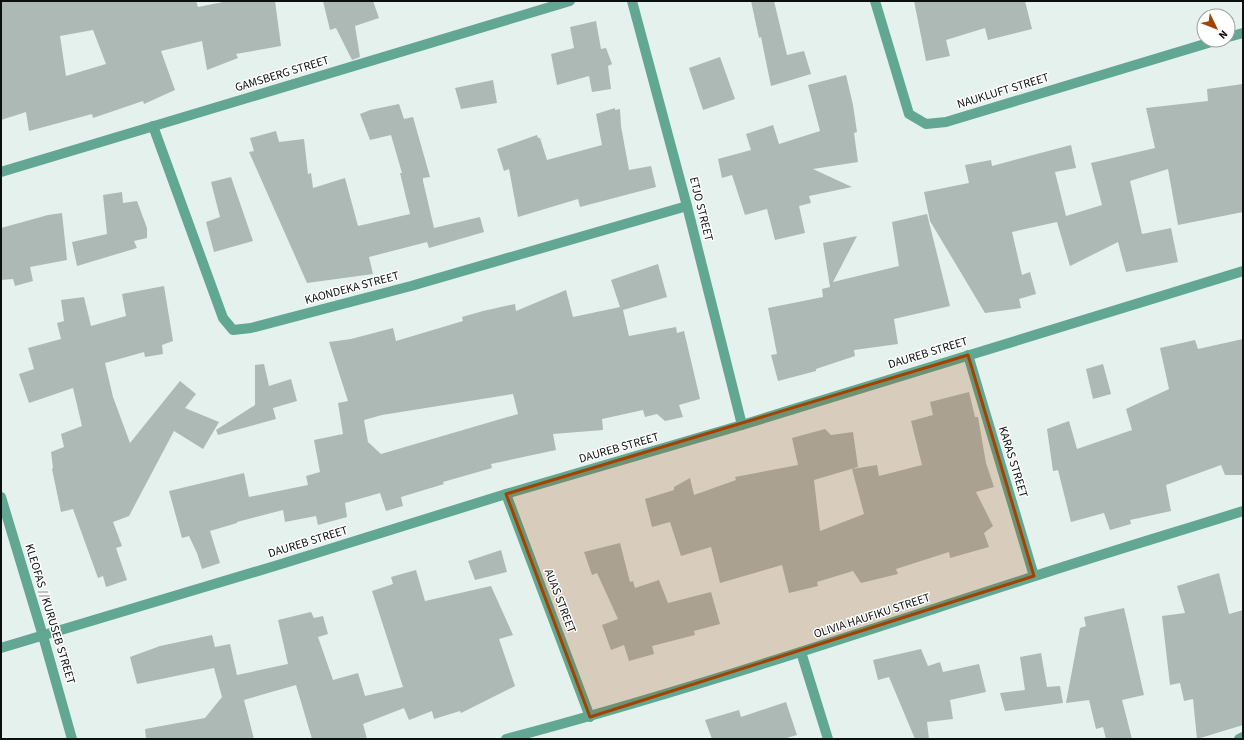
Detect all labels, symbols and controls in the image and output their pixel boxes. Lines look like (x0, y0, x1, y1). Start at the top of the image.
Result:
north arrow (1196, 8, 1236, 48)
text: N (1215, 27, 1231, 42)
street label: GAMSBERG STREET (233, 51, 332, 96)
street label: NAUKLUFT STREET (955, 69, 1052, 113)
street label: ETJO STREET (685, 175, 717, 244)
street label: KAONDEKA STREET (303, 267, 402, 309)
street label: DAUREB STREET (886, 333, 970, 373)
street label: KARAS STREET (994, 424, 1032, 500)
street label: DAUREB STREET (577, 428, 662, 468)
street label: DAUREB STREET (266, 522, 350, 562)
street label: KLEOFAS //KURUSEB STREET (21, 542, 80, 687)
street label: AUAS STREET (540, 566, 580, 636)
street label: OLIVIA HAUFIKU STREET (812, 589, 933, 643)

